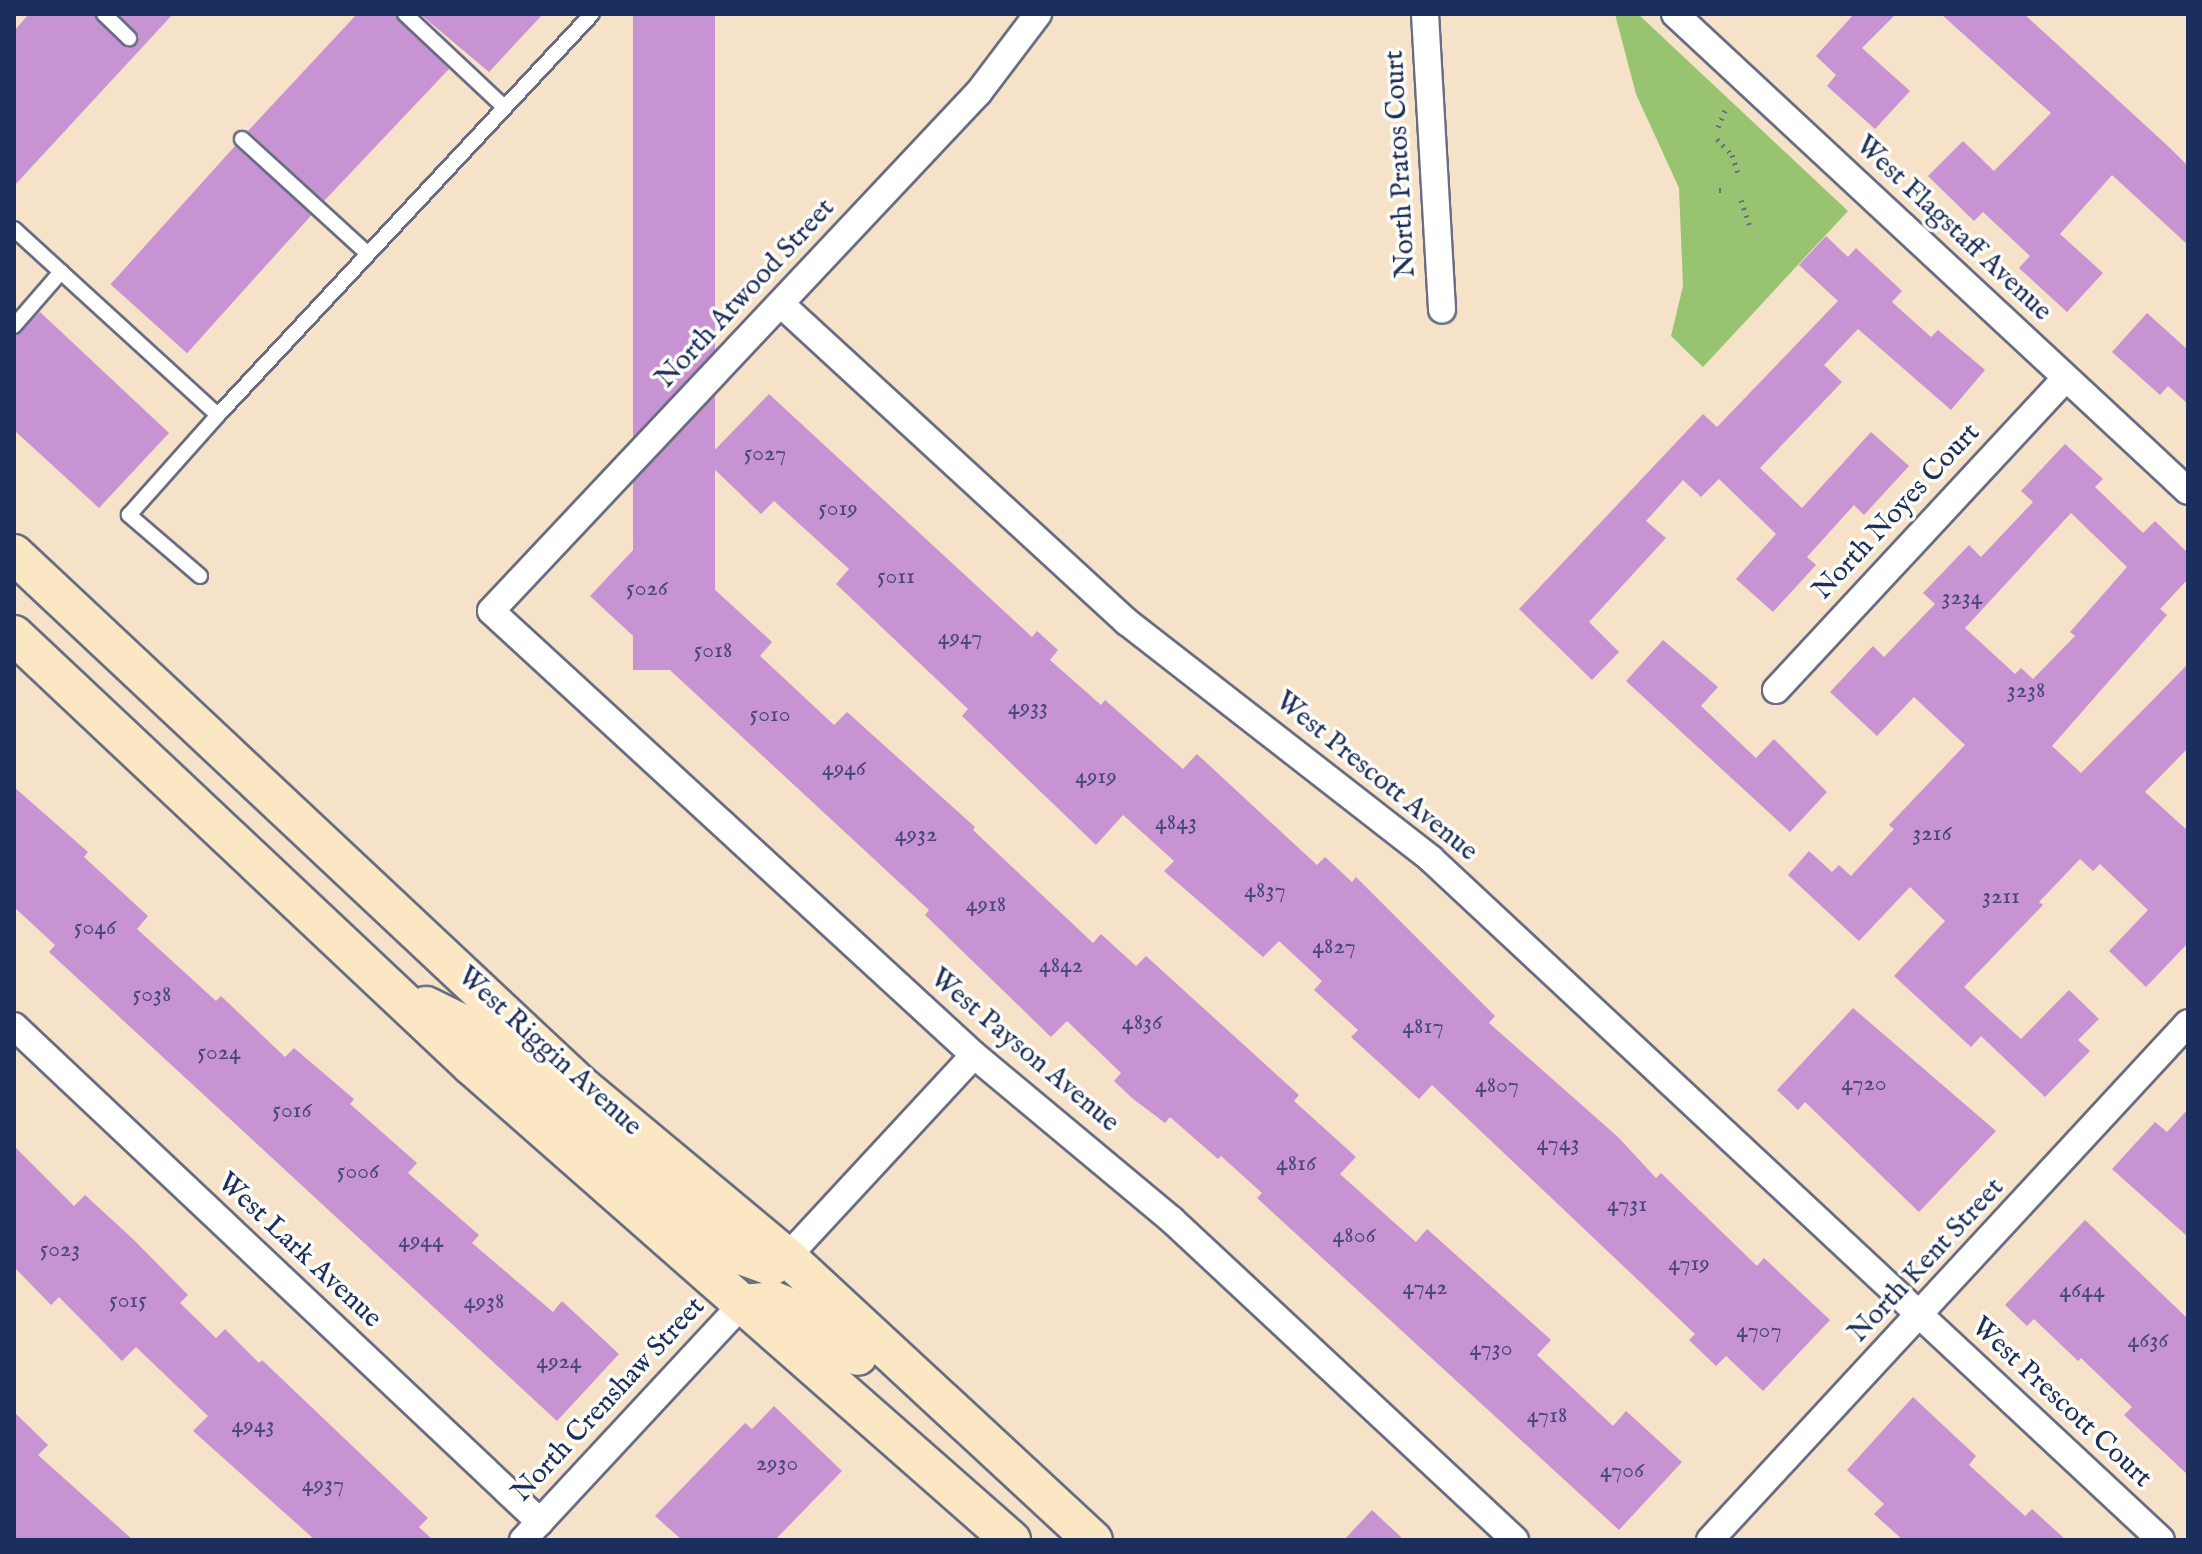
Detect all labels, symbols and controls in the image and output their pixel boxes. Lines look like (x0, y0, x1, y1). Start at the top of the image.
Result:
street label: North Pratos Court (1378, 49, 1424, 279)
street label: West Flagstaff Avenue (1848, 129, 2058, 329)
street label: North Atwood Street (650, 192, 842, 396)
street label: North Noyes Court (1807, 417, 1987, 607)
house number: 5027 (744, 440, 786, 468)
house number: 5019 (818, 495, 858, 523)
house number: 5011 (877, 563, 915, 591)
house number: 5026 (626, 575, 668, 603)
house number: 3234 (1942, 584, 1982, 612)
house number: 4947 (938, 624, 982, 652)
house number: 5018 (694, 637, 732, 665)
house number: 3238 (2007, 677, 2045, 705)
street label: West Prescott Avenue (1268, 685, 1484, 869)
house number: 4933 (1008, 694, 1048, 722)
house number: 5010 (750, 701, 790, 729)
house number: 4946 (822, 755, 866, 783)
house number: 4919 (1075, 763, 1117, 791)
house number: 4843 (1155, 809, 1197, 837)
house number: 3216 (1912, 820, 1952, 848)
house number: 4932 (895, 821, 937, 849)
house number: 4837 (1244, 877, 1286, 905)
house number: 3211 (1982, 883, 2020, 911)
house number: 4918 (966, 891, 1006, 919)
house number: 5046 (74, 914, 116, 942)
house number: 4827 (1312, 933, 1356, 961)
house number: 4842 (1039, 952, 1083, 980)
street label: West Riggin Avenue (450, 960, 648, 1144)
street label: West Payson Avenue (923, 962, 1125, 1140)
house number: 5038 (133, 981, 171, 1009)
house number: 4836 (1122, 1009, 1162, 1037)
house number: 4817 (1402, 1013, 1444, 1041)
house number: 5024 (197, 1039, 241, 1067)
house number: 4720 (1841, 1070, 1887, 1098)
house number: 4807 (1475, 1072, 1519, 1100)
house number: 5016 (272, 1097, 312, 1125)
house number: 4743 (1537, 1130, 1579, 1158)
house number: 4816 (1276, 1150, 1316, 1178)
house number: 5006 (337, 1158, 379, 1186)
street label: West Lark Avenue (210, 1166, 388, 1336)
street label: North Kent Street (1842, 1172, 2012, 1350)
house number: 4731 (1607, 1191, 1647, 1219)
house number: 4806 (1332, 1222, 1376, 1250)
house number: 4944 (398, 1227, 444, 1255)
house number: 5023 (40, 1236, 80, 1264)
house number: 4719 (1668, 1250, 1710, 1278)
house number: 4742 (1402, 1274, 1448, 1302)
house number: 4644 (2059, 1277, 2105, 1305)
house number: 5015 (109, 1287, 147, 1315)
house number: 4938 (464, 1288, 504, 1316)
street label: North Crenshaw Street (505, 1291, 713, 1509)
street label: West Prescott Court (1964, 1311, 2158, 1495)
house number: 4707 (1736, 1317, 1782, 1345)
house number: 4636 (2128, 1327, 2168, 1355)
house number: 4730 (1469, 1335, 1513, 1363)
house number: 4924 (536, 1348, 582, 1376)
house number: 4718 (1527, 1402, 1567, 1430)
house number: 4943 (232, 1412, 274, 1440)
house number: 2930 (756, 1450, 798, 1478)
house number: 4706 (1600, 1457, 1644, 1485)
house number: 4937 (302, 1471, 344, 1499)

